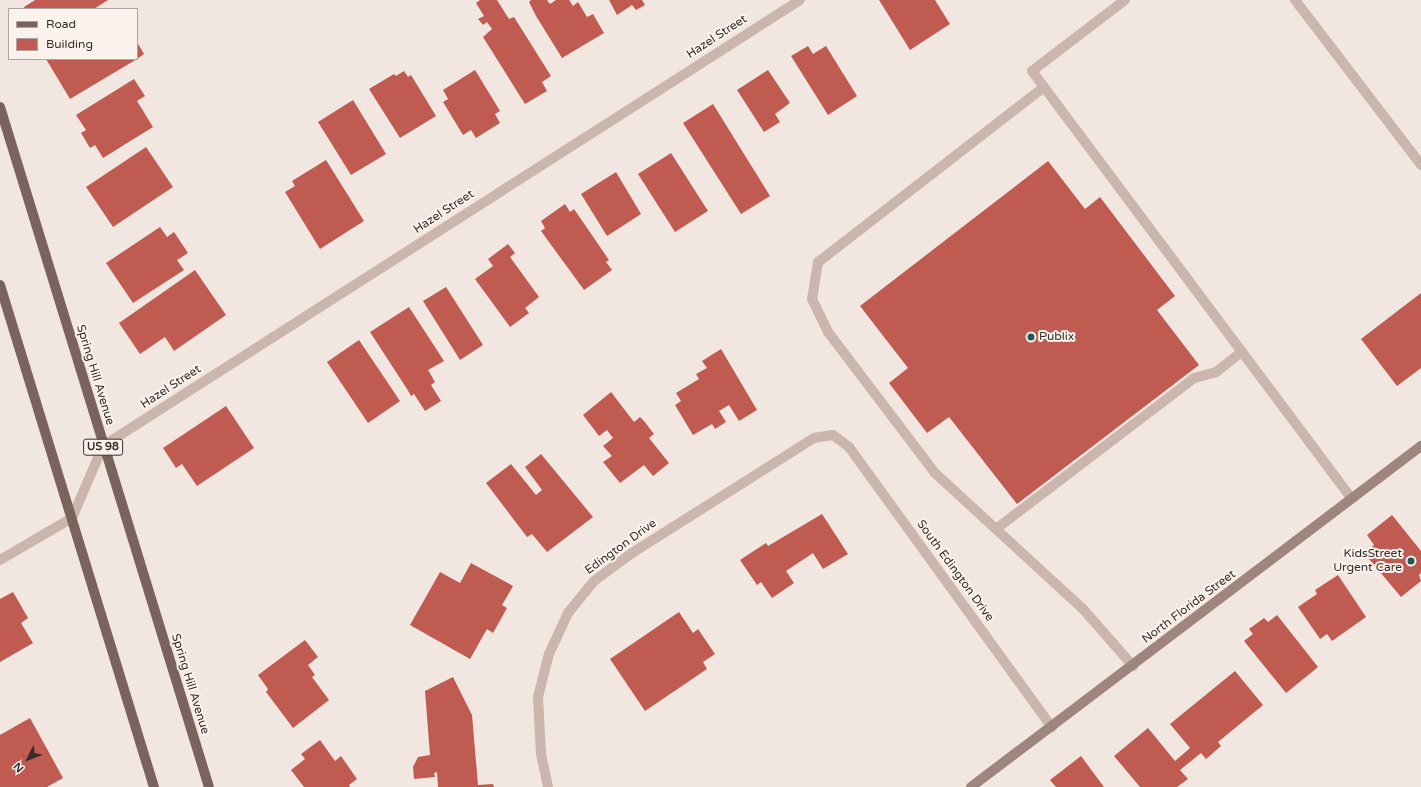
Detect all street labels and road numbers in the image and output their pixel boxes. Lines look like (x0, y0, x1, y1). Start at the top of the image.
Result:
street label: Hazel Street (684, 12, 750, 62)
street label: Hazel Street (411, 187, 477, 237)
street label: Spring Hill Avenue (73, 323, 117, 427)
street label: Hazel Street (138, 362, 204, 412)
road number: US 98 (83, 438, 123, 456)
street label: Edington Drive (583, 516, 659, 578)
street label: South Edington Drive (913, 518, 997, 624)
street label: North Florida Street (1139, 567, 1239, 647)
street label: Spring Hill Avenue (168, 632, 212, 736)

